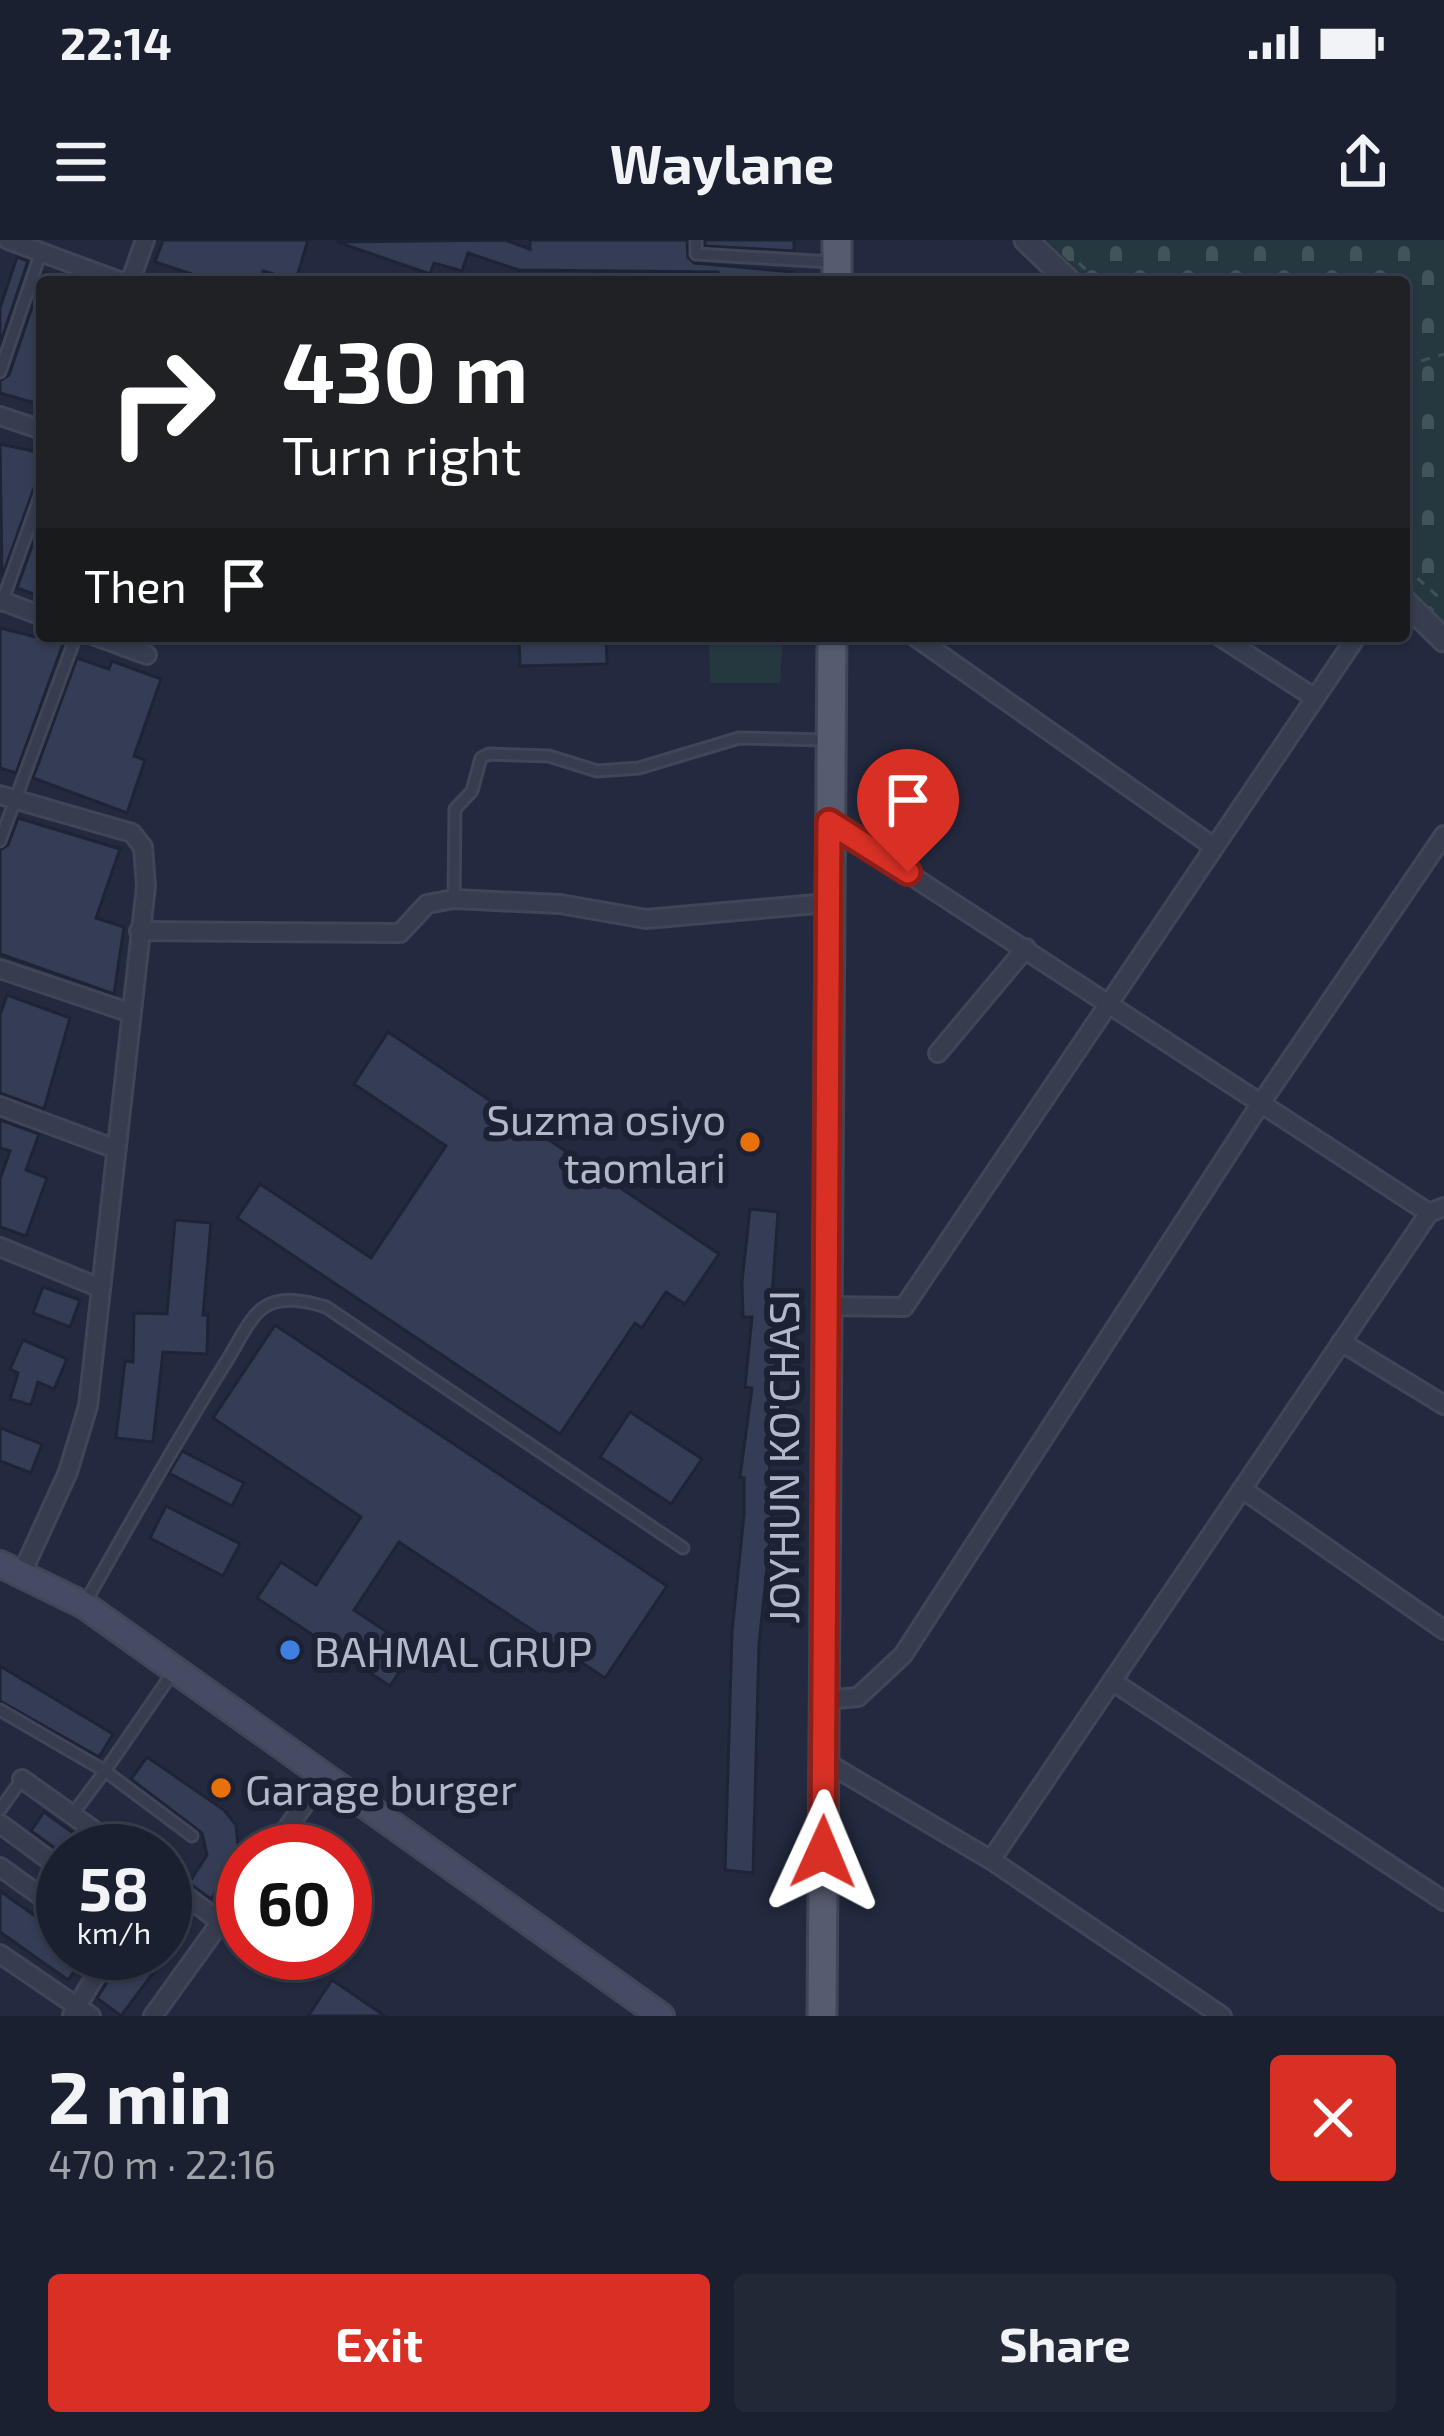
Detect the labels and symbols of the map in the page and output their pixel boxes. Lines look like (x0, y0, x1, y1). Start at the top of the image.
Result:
pin (857, 749, 959, 872)
place label: Suzma osiyo taomlari (486, 1093, 726, 1191)
marker: Suzma osiyo taomlari (737, 1129, 763, 1155)
street label: JOYHUN KO'CHASI (757, 1290, 807, 1624)
place label: BAHMAL GRUP (314, 1625, 592, 1675)
marker: BAHMAL GRUP (277, 1637, 303, 1663)
place label: Garage burger (245, 1763, 517, 1813)
marker: Garage burger (208, 1775, 234, 1801)
position arrow (760, 1789, 886, 1915)
speed limit sign: 60 (216, 1824, 372, 1980)

